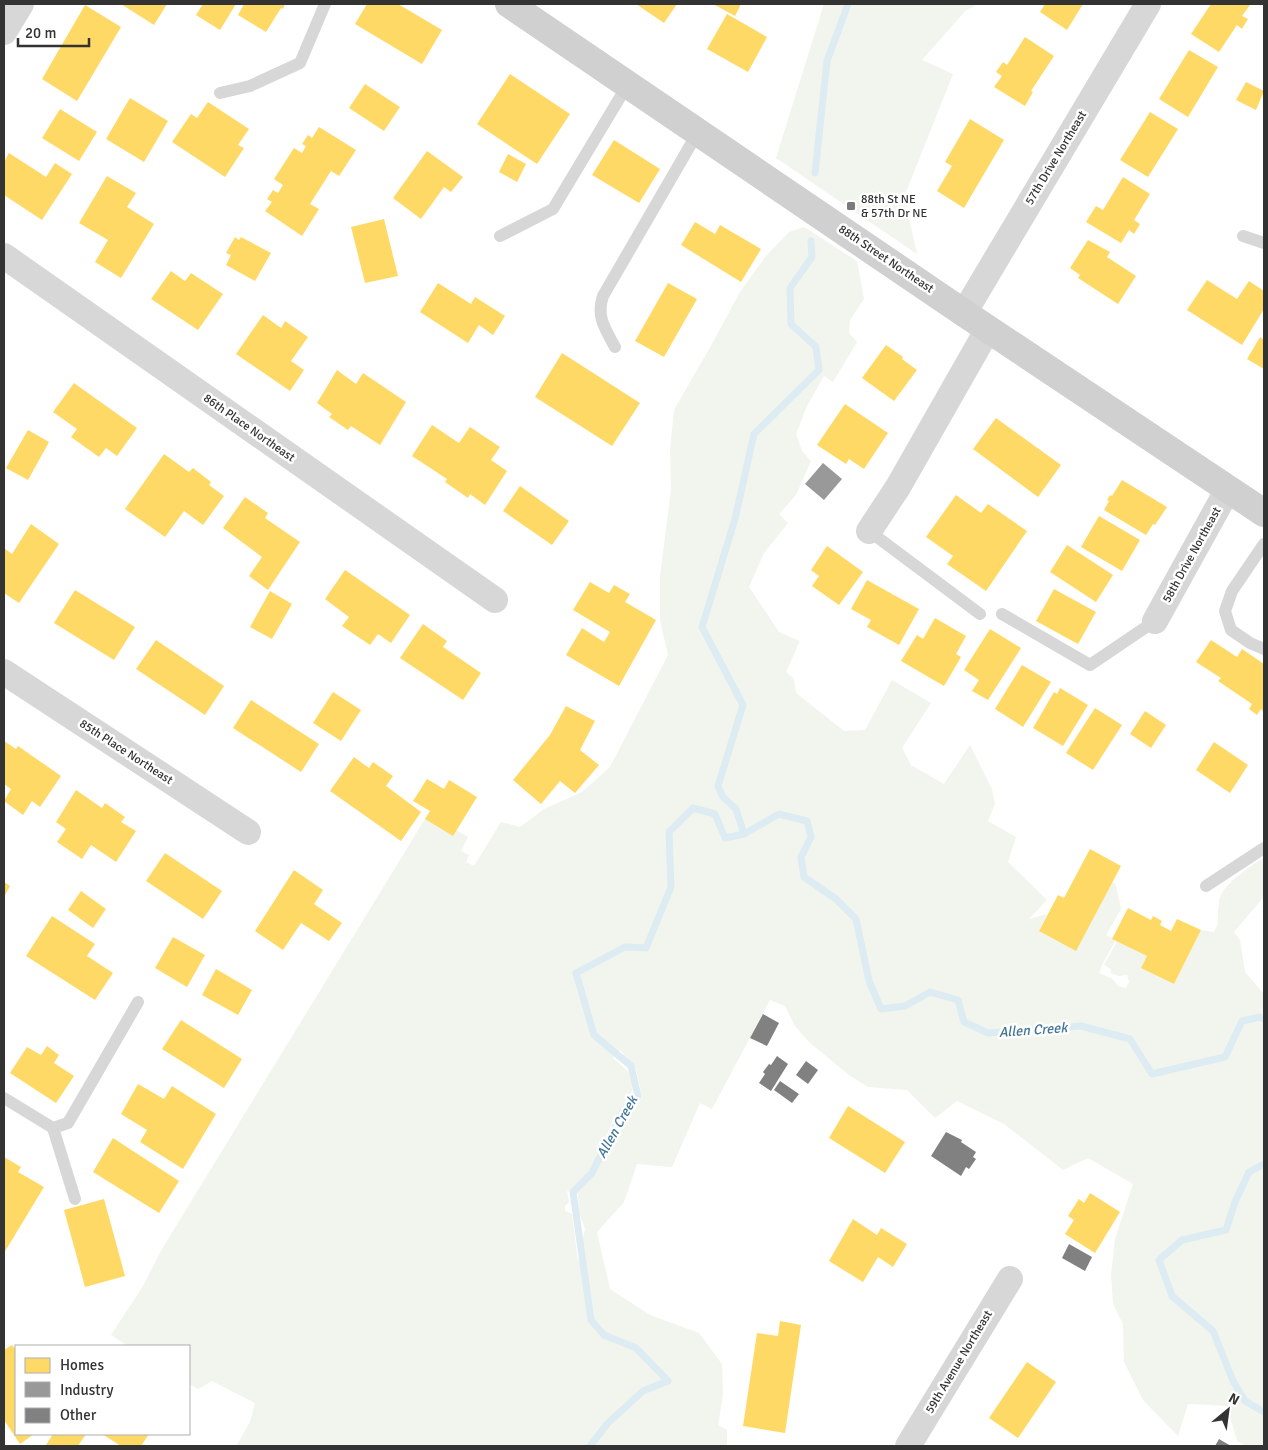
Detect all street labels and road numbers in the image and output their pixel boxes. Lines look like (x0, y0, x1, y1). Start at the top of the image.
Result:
street label: 57th Drive Northeast (1022, 108, 1090, 208)
street label: 88th Street Northeast (836, 222, 936, 296)
street label: 86th Place Northeast (200, 391, 298, 465)
street label: 58th Drive Northeast (1159, 505, 1225, 605)
street label: 85th Place Northeast (77, 716, 175, 788)
street label: 59th Avenue Northeast (922, 1308, 996, 1416)

